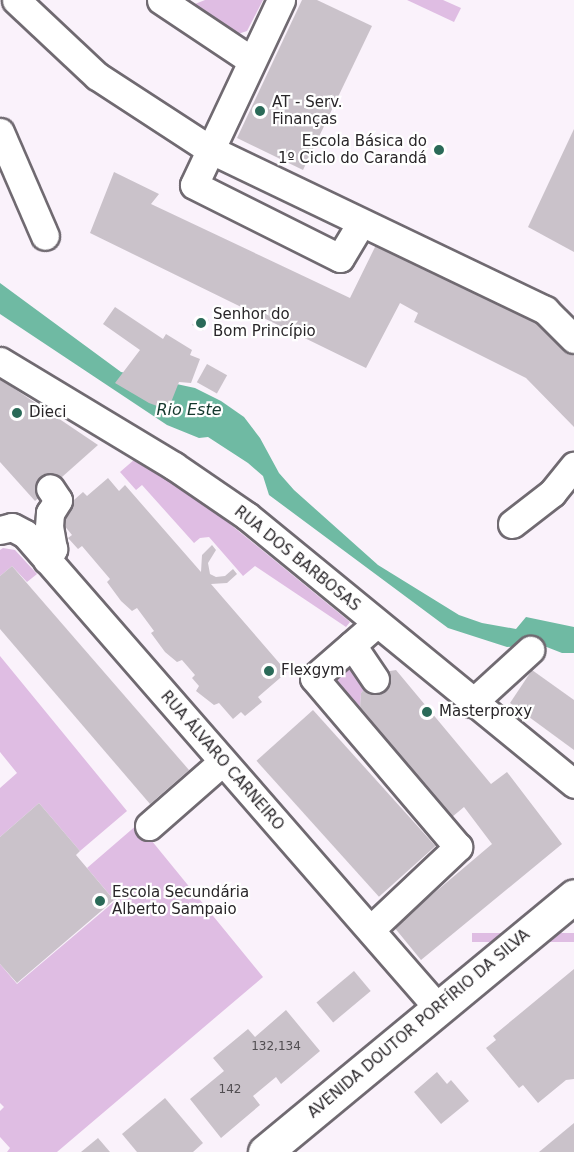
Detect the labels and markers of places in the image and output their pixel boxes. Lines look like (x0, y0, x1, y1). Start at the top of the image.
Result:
place label: AT - Serv. Finanças (272, 93, 343, 128)
marker: AT - Serv. Finanças (253, 104, 267, 118)
place label: Escola Básica do 1º Ciclo do Carandá (278, 132, 427, 167)
marker: Escola Básica do 1º Ciclo do Carandá (432, 143, 446, 157)
place label: Senhor do Bom Princípio (213, 305, 316, 340)
marker: Senhor do Bom Princípio (194, 316, 208, 330)
place label: Dieci (29, 404, 66, 422)
marker: Dieci (10, 406, 24, 420)
place label: Flexgym (281, 662, 345, 680)
marker: Flexgym (262, 664, 276, 678)
place label: Masterproxy (439, 703, 532, 721)
marker: Masterproxy (420, 705, 434, 719)
place label: Escola Secundária Alberto Sampaio (112, 883, 249, 918)
marker: Escola Secundária Alberto Sampaio (93, 894, 107, 908)

